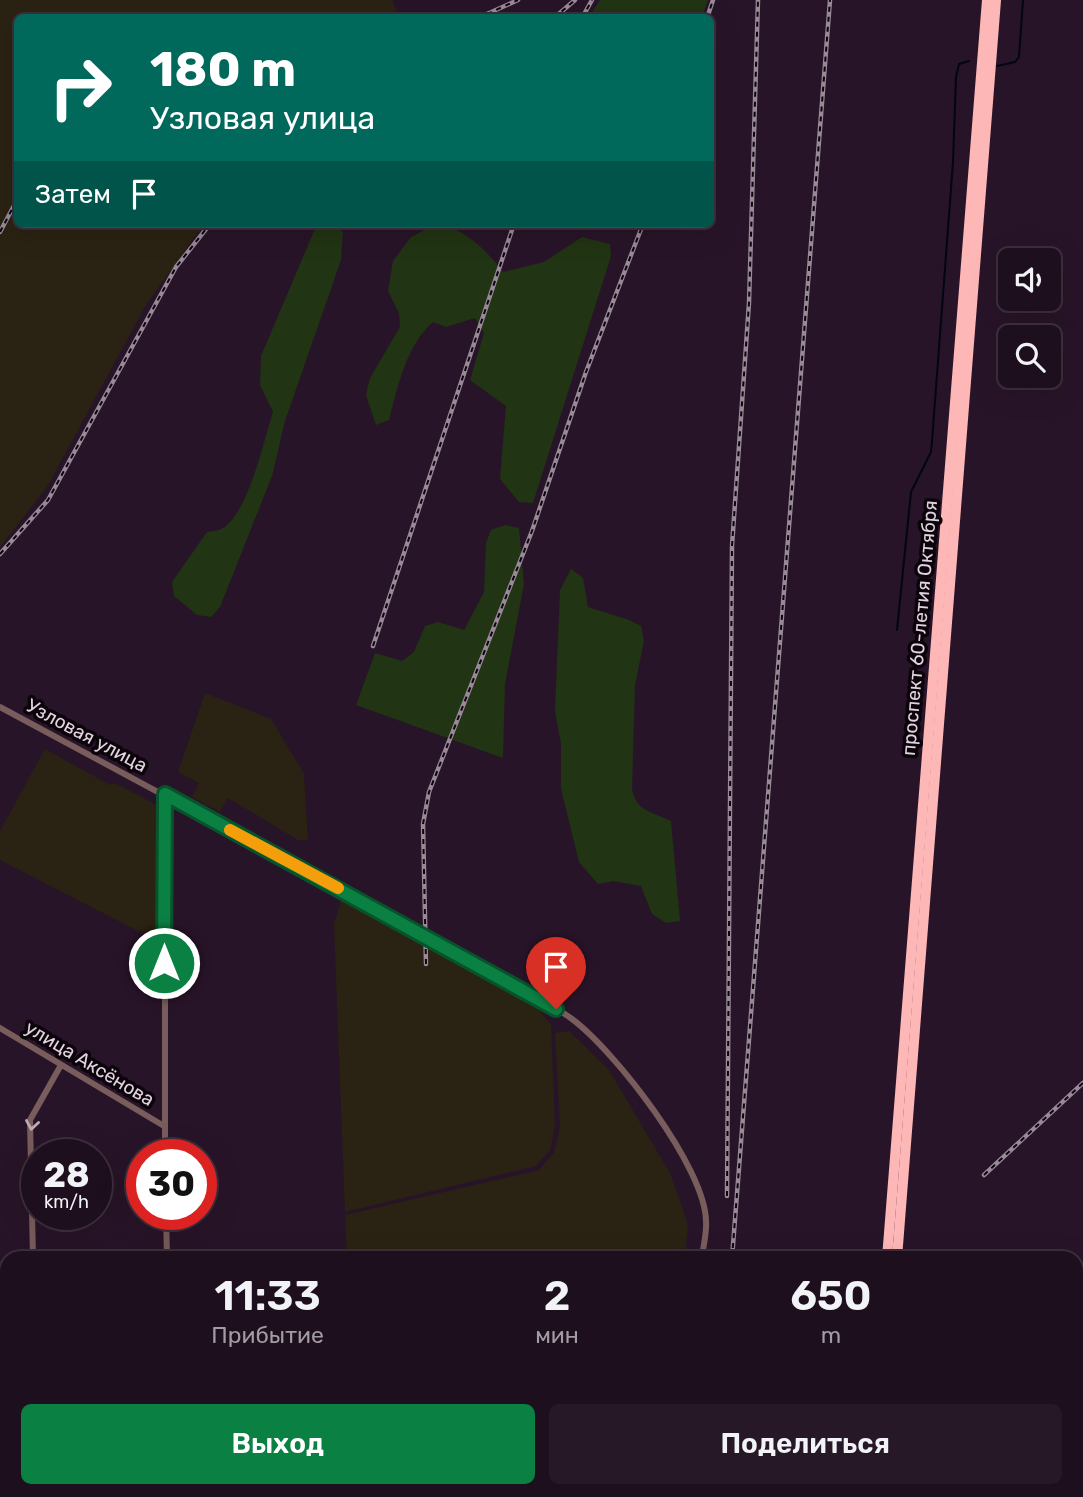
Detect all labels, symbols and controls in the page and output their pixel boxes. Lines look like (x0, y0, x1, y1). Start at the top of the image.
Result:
text: 180 m (150, 40, 296, 98)
icon: right (35, 42, 126, 133)
text: Узловая улица (150, 99, 375, 137)
icon: arrive (125, 175, 163, 213)
text: Затем (35, 179, 111, 210)
map controls (998, 248, 1061, 388)
button: sound (998, 248, 1061, 311)
button: search (998, 325, 1061, 388)
street label: проспект 60-летия Октября (897, 499, 942, 757)
street label: Узловая улица (22, 694, 151, 777)
position arrow (127, 926, 201, 1000)
pin (526, 937, 586, 1009)
icon: arrive (537, 948, 575, 986)
street label: улица Аксёнова (21, 1016, 158, 1111)
one-way arrow (24, 1119, 39, 1131)
speed limit sign: 30 (126, 1139, 217, 1230)
text: 28 (43, 1154, 90, 1196)
text: km/h (44, 1191, 89, 1213)
text: 11:33 (214, 1271, 321, 1321)
text: 2 (544, 1271, 570, 1321)
text: 650 (790, 1271, 872, 1321)
text: Прибытие (211, 1321, 324, 1349)
text: мин (535, 1321, 579, 1349)
text: m (821, 1321, 841, 1349)
button: Выход (21, 1404, 535, 1484)
button: Поделиться (549, 1404, 1062, 1484)

